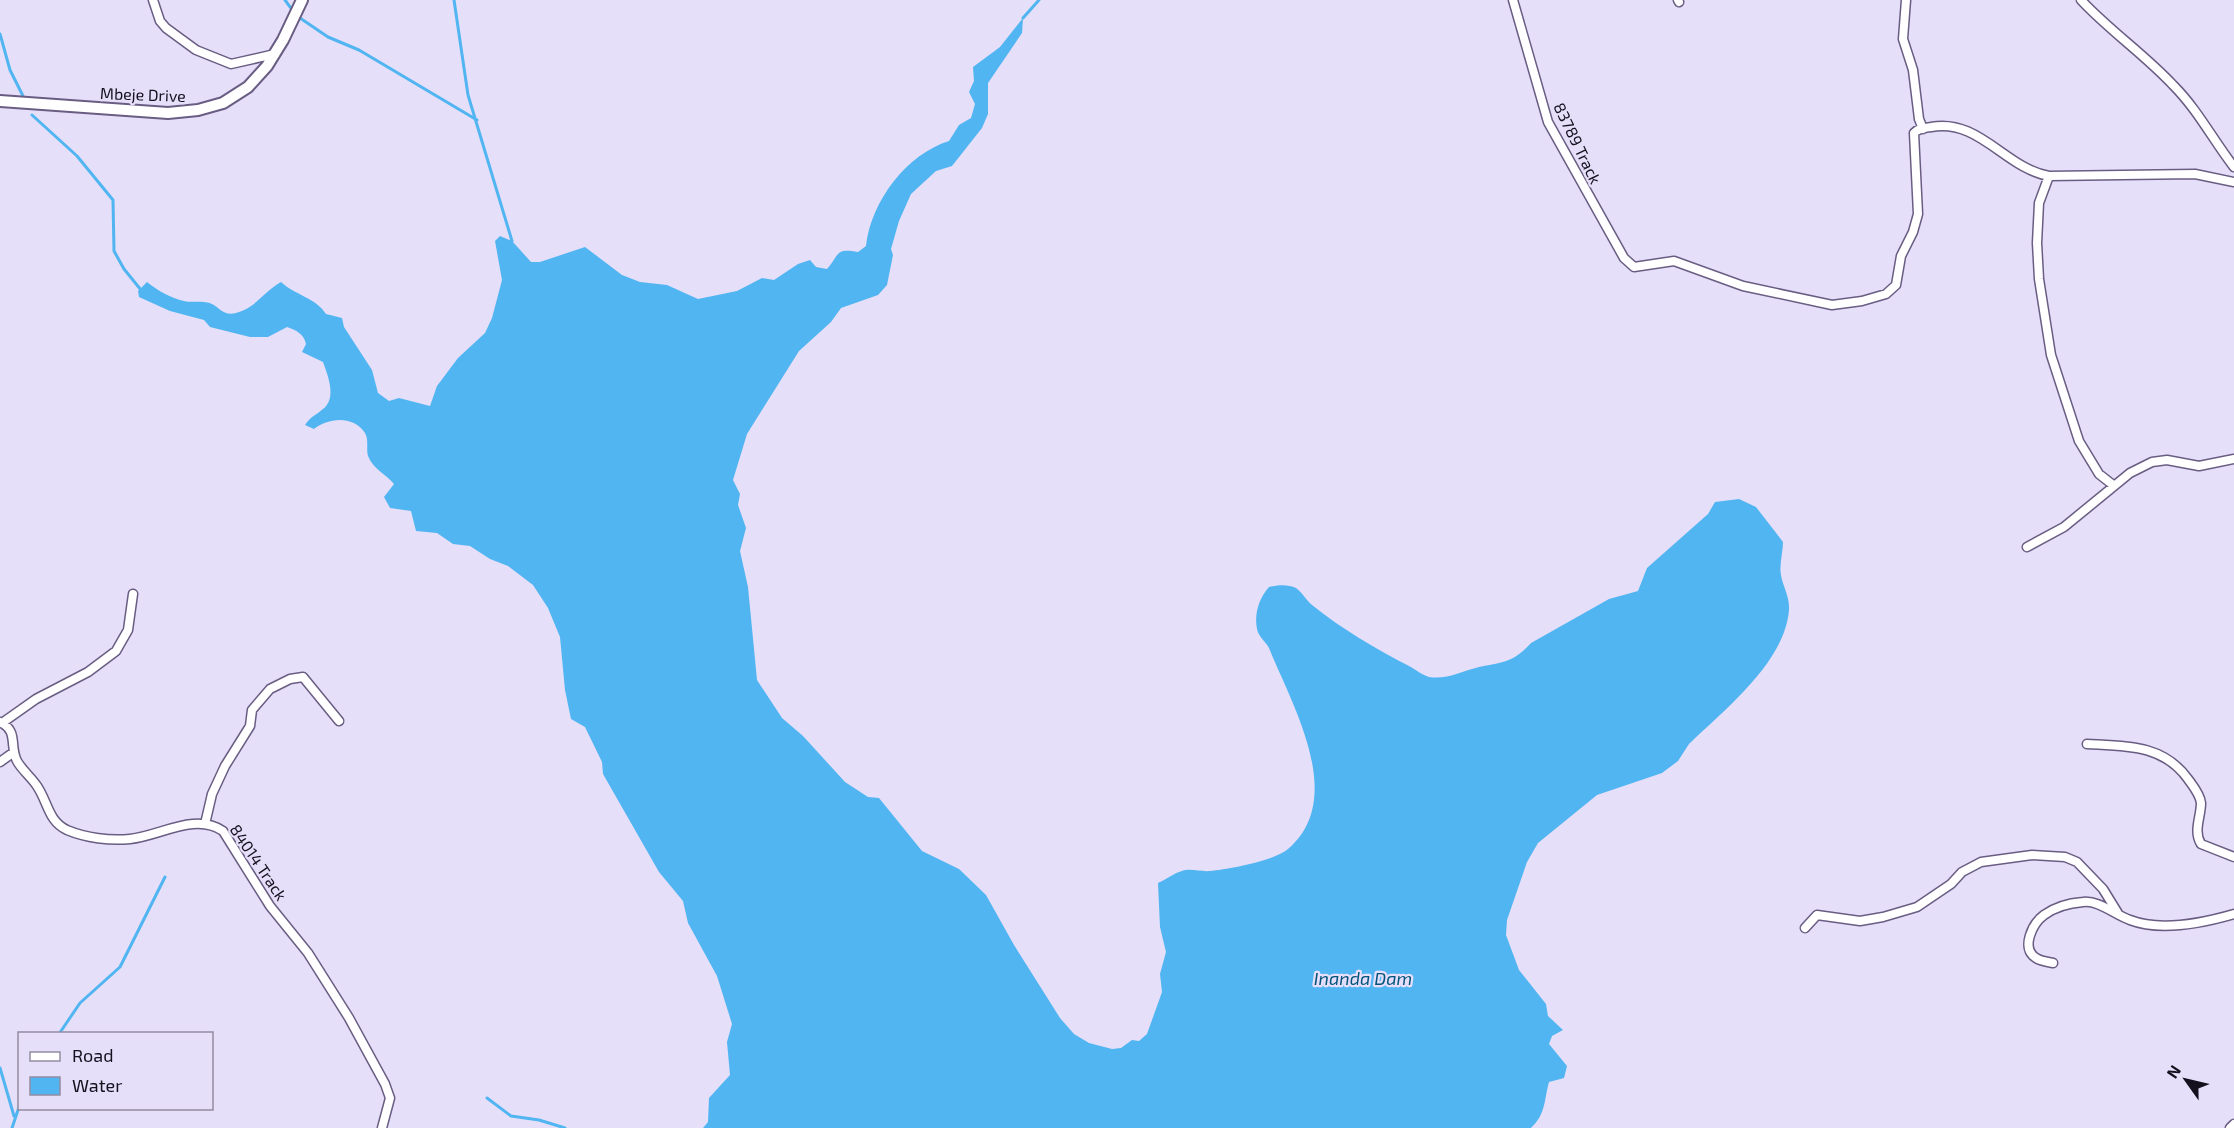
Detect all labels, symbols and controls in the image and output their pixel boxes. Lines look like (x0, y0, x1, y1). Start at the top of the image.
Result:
street label: Mbeje Drive (100, 83, 186, 106)
street label: 83789 Track (1550, 99, 1606, 187)
street label: 84014 Track (227, 820, 291, 904)
water label: Inanda Dam (1314, 967, 1412, 989)
legend (18, 1032, 213, 1110)
text: Road (72, 1044, 113, 1066)
north arrow (2156, 1050, 2216, 1110)
text: N (2162, 1061, 2184, 1081)
text: Water (72, 1074, 122, 1096)

